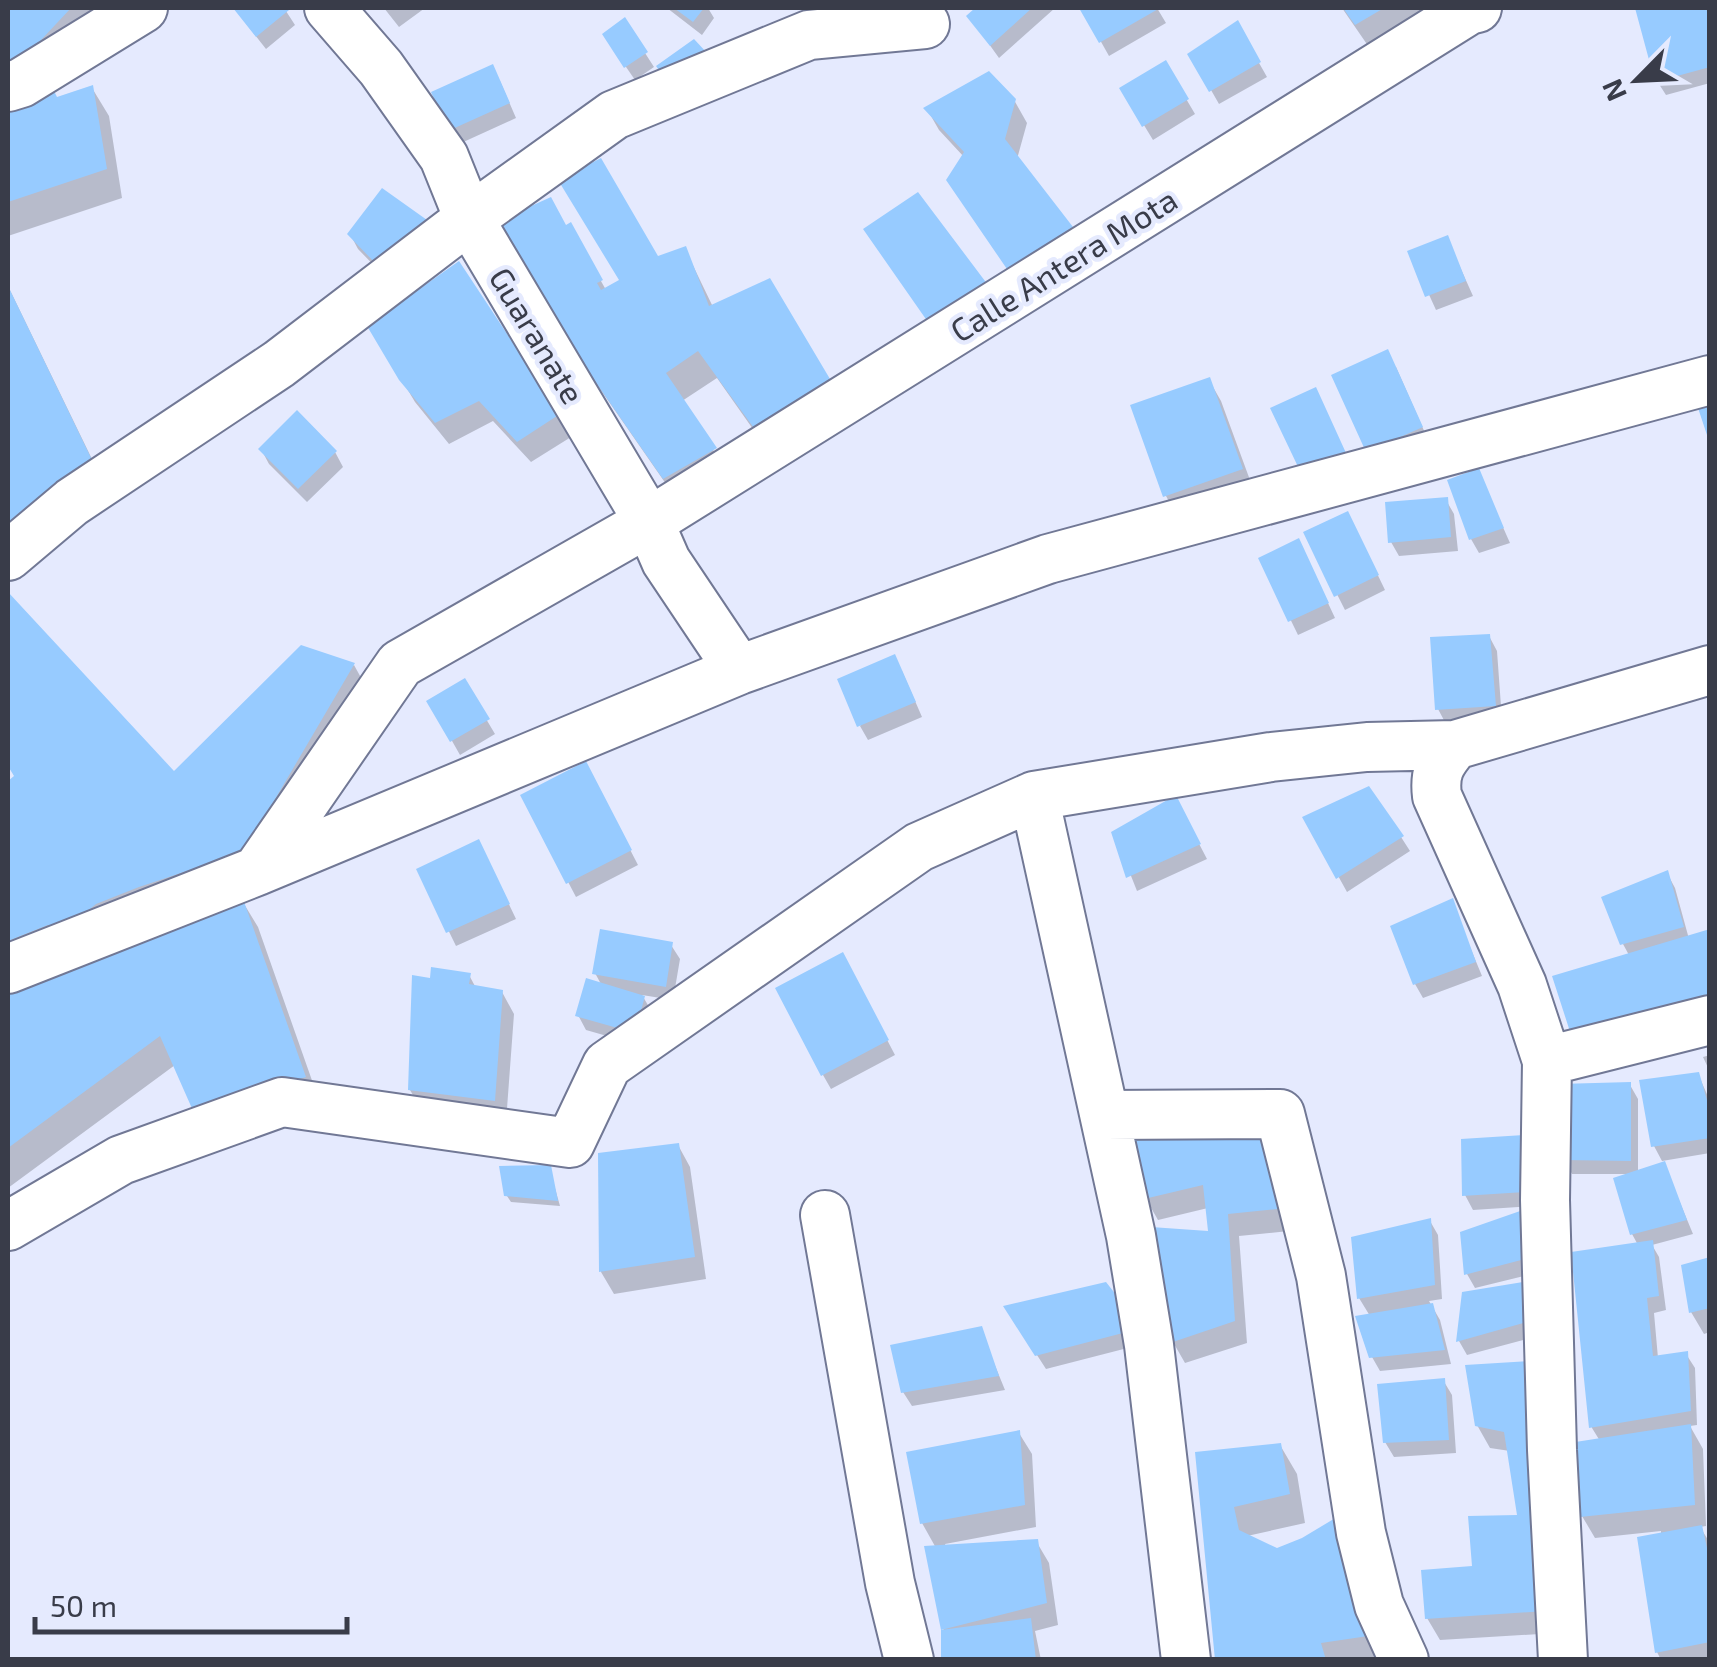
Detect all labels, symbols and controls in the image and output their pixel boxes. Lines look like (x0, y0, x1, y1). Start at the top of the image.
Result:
north arrow (1587, 30, 1687, 130)
text: N (1594, 74, 1633, 107)
street label: Calle Antera Mota (943, 179, 1183, 349)
street label: Guaranate (483, 260, 593, 410)
scale bar (35, 1572, 348, 1634)
text: 50 m (50, 1587, 117, 1623)

